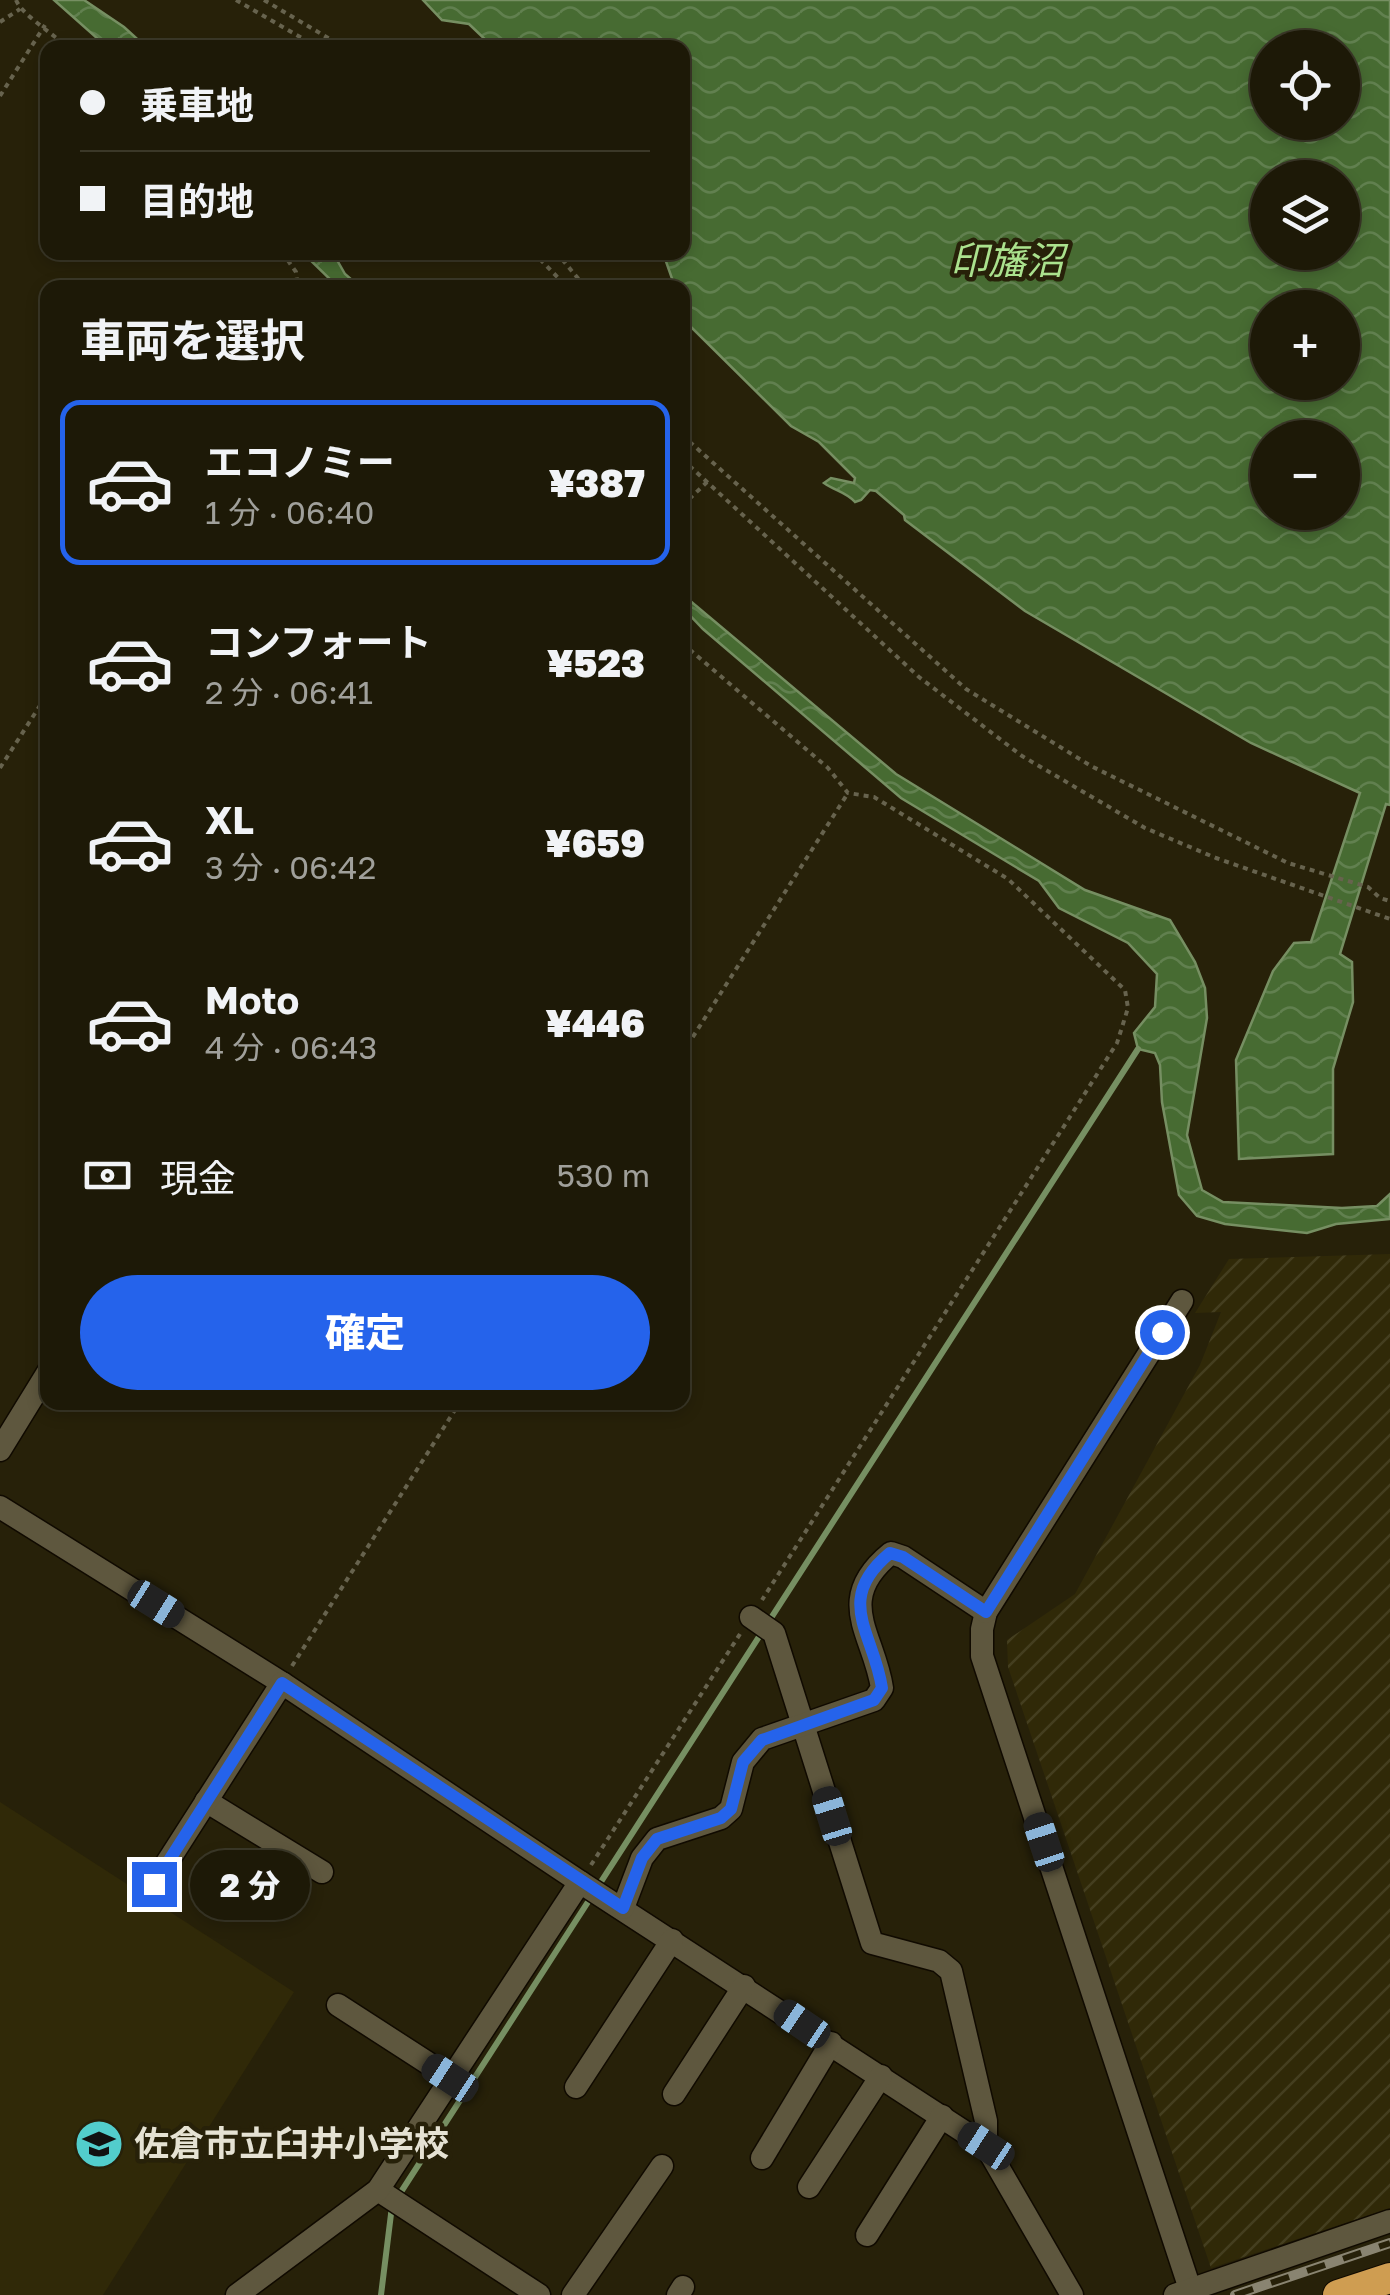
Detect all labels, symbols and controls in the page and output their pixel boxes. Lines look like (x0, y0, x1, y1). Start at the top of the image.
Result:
map controls (1250, 30, 1360, 530)
button: locate (1250, 30, 1360, 140)
text: 乗車地 (140, 82, 254, 127)
button: layers (1250, 160, 1360, 270)
text: 目的地 (140, 178, 254, 223)
water label: 印旛沼 (950, 237, 1069, 282)
button: + (1250, 290, 1360, 400)
text: 車両を選択 (80, 313, 305, 367)
button: − (1250, 420, 1360, 530)
icon: car (85, 438, 175, 528)
text: エコノミー (205, 439, 395, 484)
text: ¥387 (549, 460, 645, 505)
text: 1 分 · 06:40 (205, 493, 374, 531)
icon: car (85, 618, 175, 708)
text: コンフォート (205, 619, 432, 664)
text: ¥523 (547, 640, 645, 685)
text: 2 分 · 06:41 (205, 673, 373, 711)
text: XL (205, 797, 254, 842)
icon: car (85, 798, 175, 888)
text: ¥659 (545, 820, 645, 865)
text: 3 分 · 06:42 (205, 848, 376, 886)
text: Moto (205, 977, 299, 1022)
icon: car (85, 978, 175, 1068)
text: ¥446 (545, 1000, 645, 1045)
text: 4 分 · 06:43 (205, 1028, 377, 1066)
icon: cash (80, 1148, 135, 1203)
text: 現金 (160, 1155, 236, 1200)
text: 530 m (557, 1156, 650, 1194)
button: 確定 (80, 1275, 650, 1390)
route start (1140, 1310, 1185, 1355)
car (123, 1575, 189, 1633)
car (809, 1783, 855, 1849)
car (1020, 1809, 1068, 1875)
callout: 2 分 (189, 1849, 309, 1919)
route end (132, 1862, 177, 1907)
text: 2 分 (220, 1866, 280, 1904)
car (769, 1995, 835, 2053)
car (417, 2049, 483, 2107)
car (953, 2117, 1019, 2175)
school or university icon: 佐倉市立臼井小学校 (73, 2118, 125, 2170)
place label: 佐倉市立臼井小学校 (134, 2122, 449, 2164)

